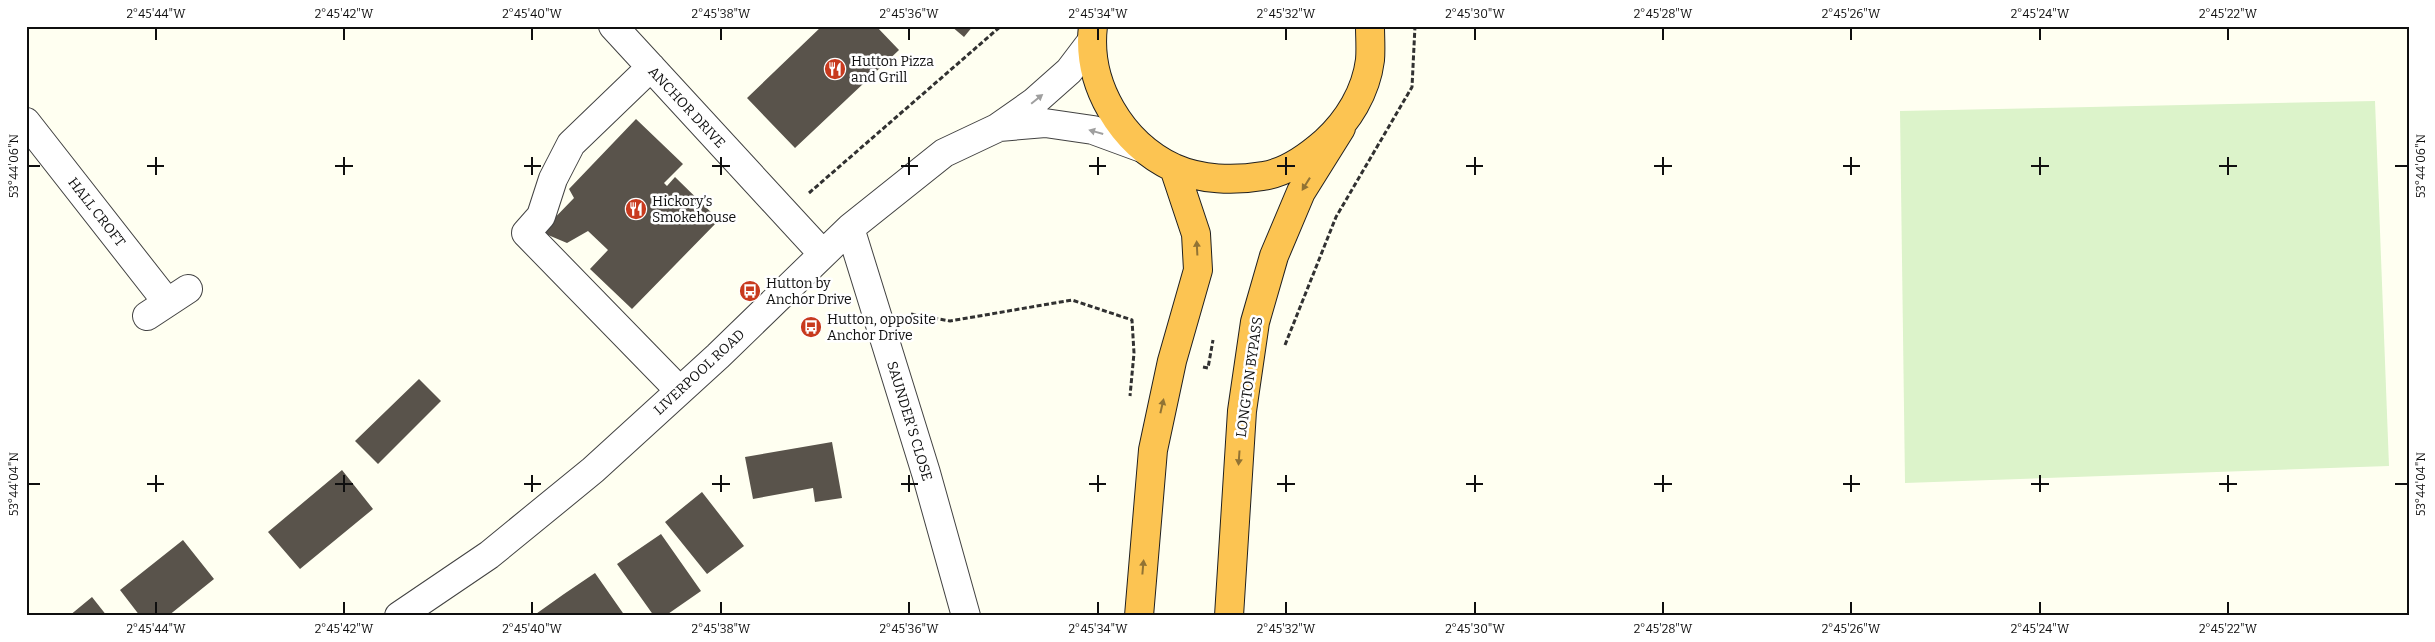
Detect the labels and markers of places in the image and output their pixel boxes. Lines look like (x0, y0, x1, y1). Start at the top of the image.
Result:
place label: Hutton Pizza and Grill (851, 53, 934, 86)
restaurant icon: Hutton Pizza and Grill (823, 57, 847, 81)
place label: Hickory’s Smokehouse (652, 193, 736, 226)
restaurant icon: Hickory’s Smokehouse (624, 197, 648, 221)
place label: Hutton by Anchor Drive (766, 275, 852, 308)
bus stop icon: Hutton by Anchor Drive (738, 279, 762, 303)
place label: Hutton, opposite Anchor Drive (827, 311, 936, 344)
bus stop icon: Hutton, opposite Anchor Drive (799, 315, 823, 339)

